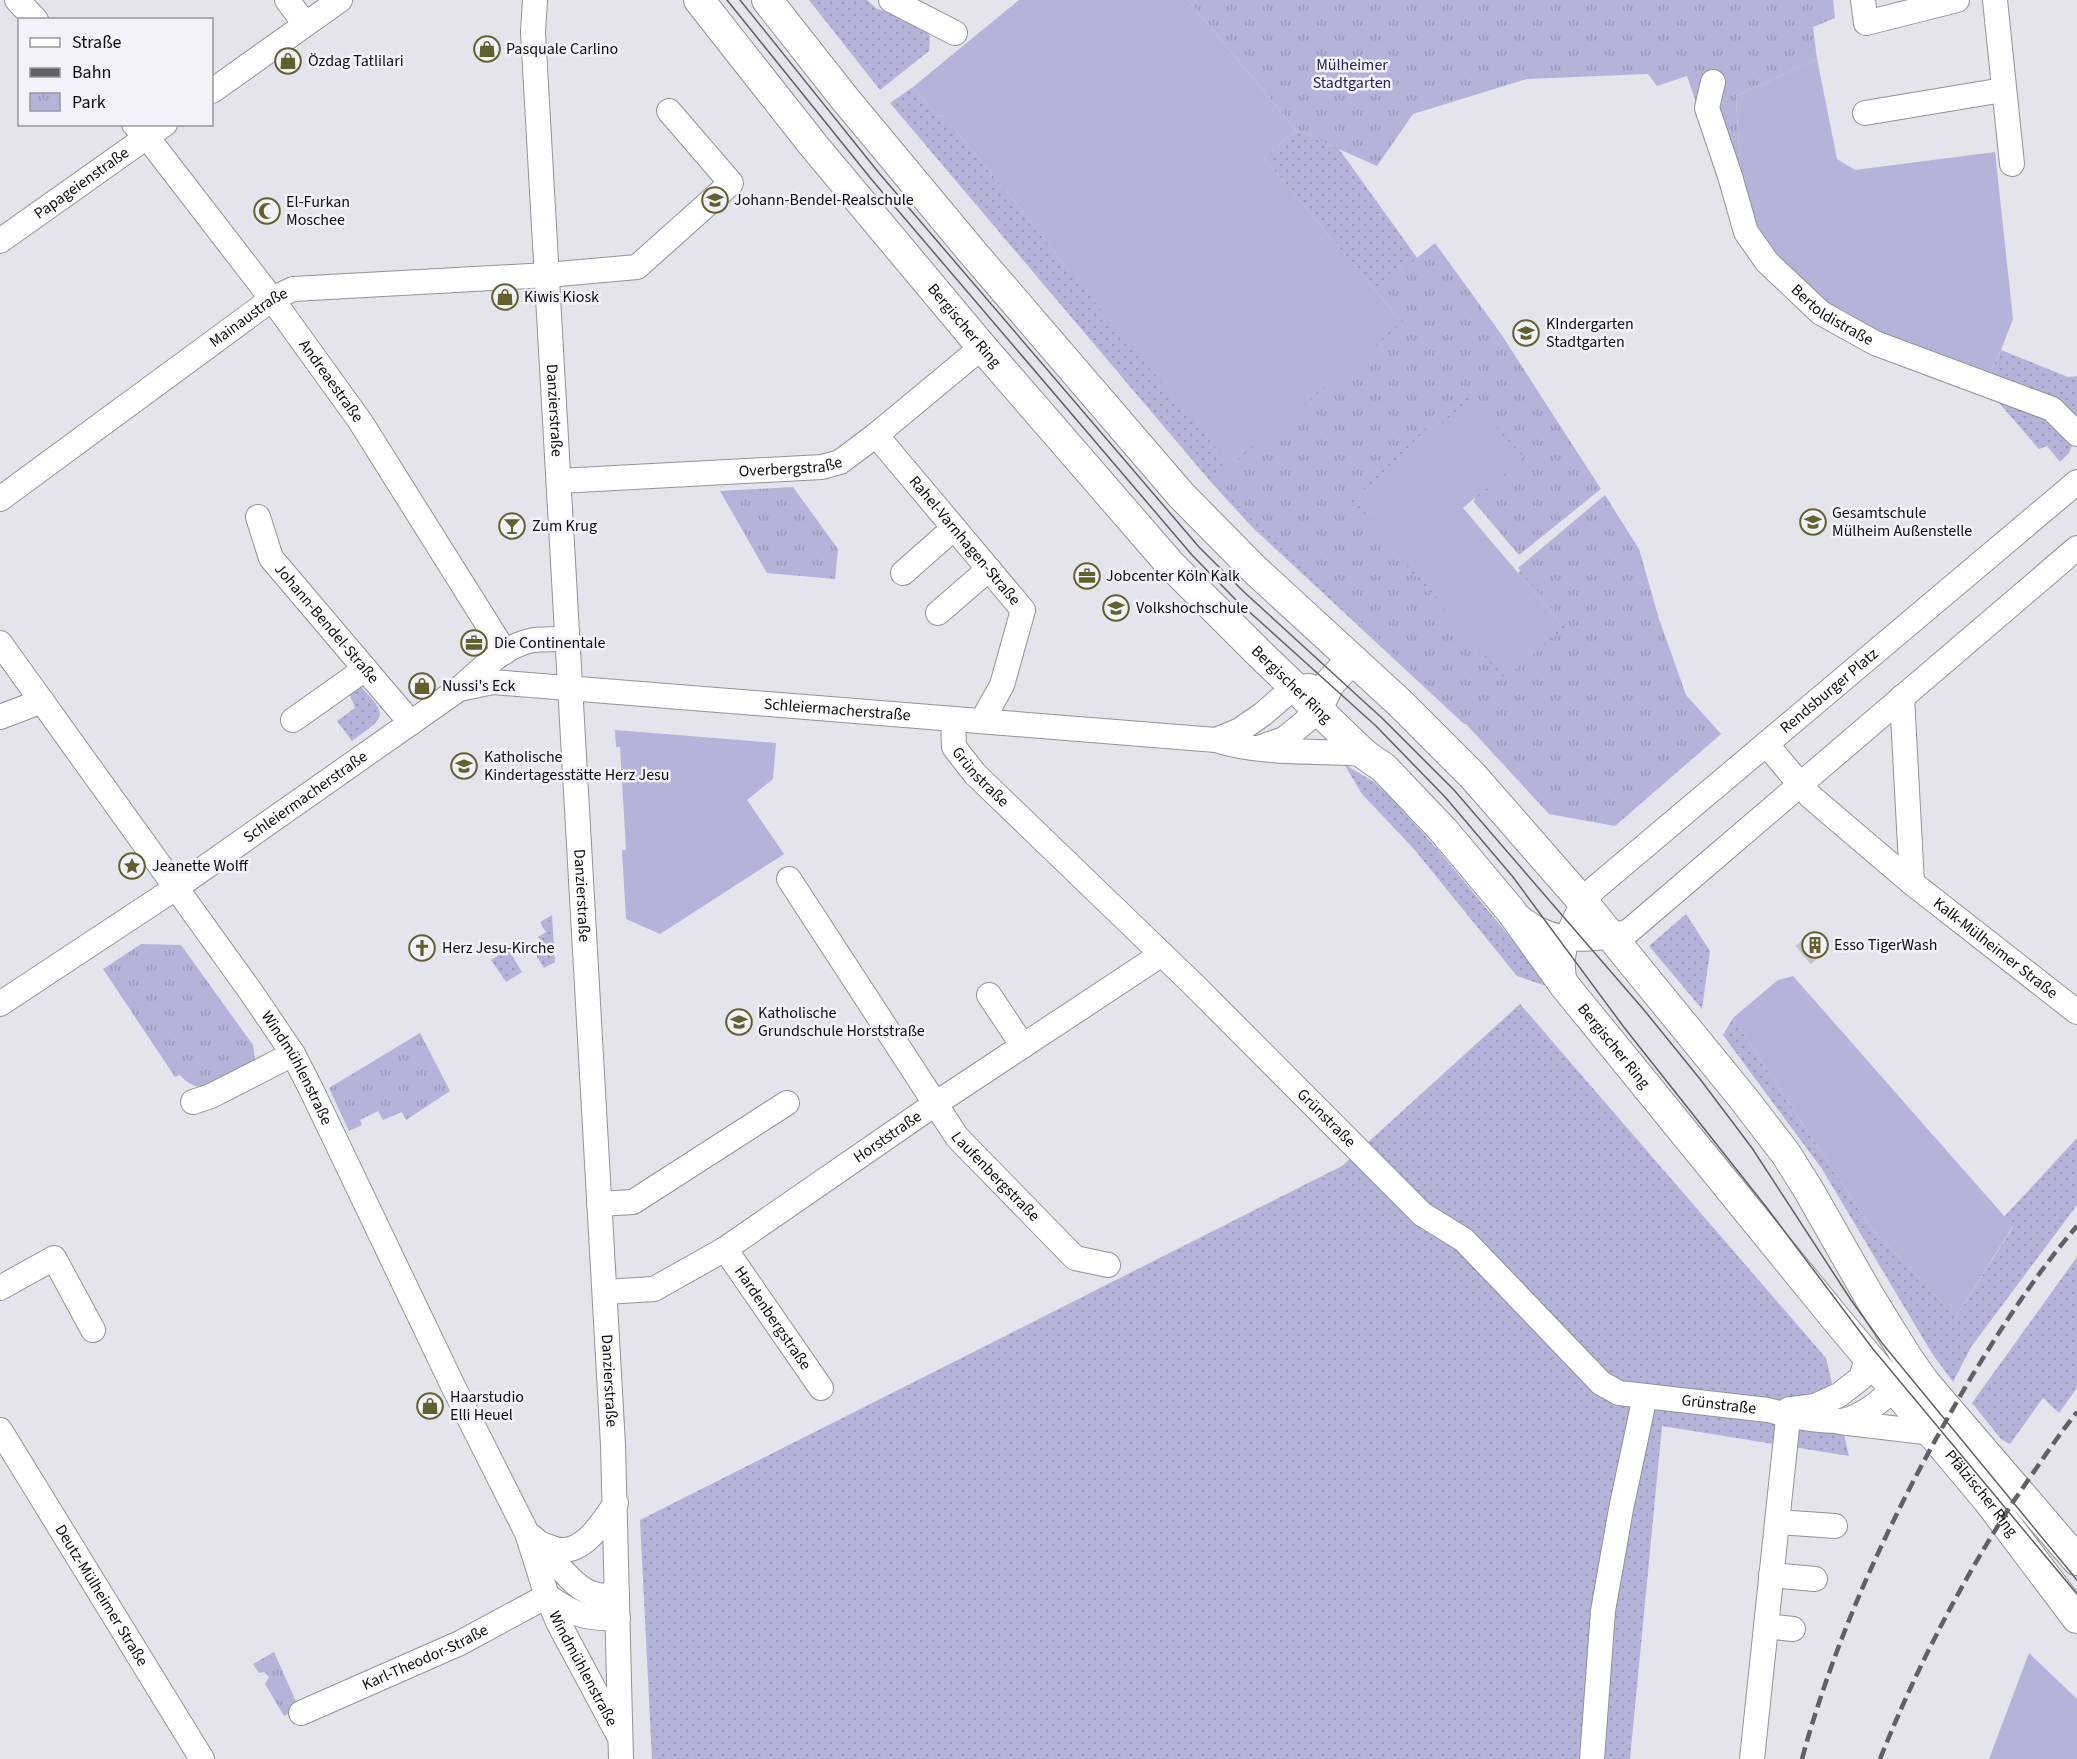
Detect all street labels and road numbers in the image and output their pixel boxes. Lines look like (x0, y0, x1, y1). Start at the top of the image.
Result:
street label: Papageienstraße (30, 142, 134, 224)
street label: Bergischer Ring (922, 279, 1006, 373)
street label: Bertoldistraße (1786, 279, 1877, 351)
street label: Mainaustraße (205, 282, 291, 352)
street label: Andreaestraße (294, 335, 369, 427)
street label: Danzierstraße (541, 363, 568, 457)
street label: Overbergstraße (738, 451, 845, 482)
street label: Rahel-Varnhagen-Straße (904, 471, 1026, 610)
street label: Johann-Bendel-Straße (269, 559, 384, 688)
street label: Bergischer Ring (1246, 640, 1337, 728)
street label: Rendsburger Platz (1775, 643, 1883, 739)
street label: Schleiermacherstraße (763, 693, 911, 726)
street label: Grünstraße (947, 742, 1014, 812)
street label: Schleiermacherstraße (239, 746, 372, 848)
street label: Danzierstraße (568, 848, 596, 943)
street label: Kalk-Mülheimer Straße (1928, 892, 2062, 1004)
street label: Bergischer Ring (1572, 999, 1655, 1093)
street label: Windmühlenstraße (256, 1007, 338, 1129)
street label: Grünstraße (1292, 1084, 1361, 1152)
street label: Horststraße (849, 1105, 926, 1168)
street label: Laufenbergstraße (946, 1128, 1045, 1227)
street label: Hardenbergstraße (729, 1262, 816, 1375)
street label: Danzierstraße (596, 1334, 623, 1428)
street label: Grünstraße (1680, 1389, 1757, 1420)
street label: Pfälzischer Ring (1940, 1445, 2023, 1541)
street label: Deutz-Mülheimer Straße (50, 1520, 153, 1670)
street label: Windmühlenstraße (544, 1607, 623, 1730)
street label: Karl-Theodor-Straße (359, 1619, 492, 1696)

